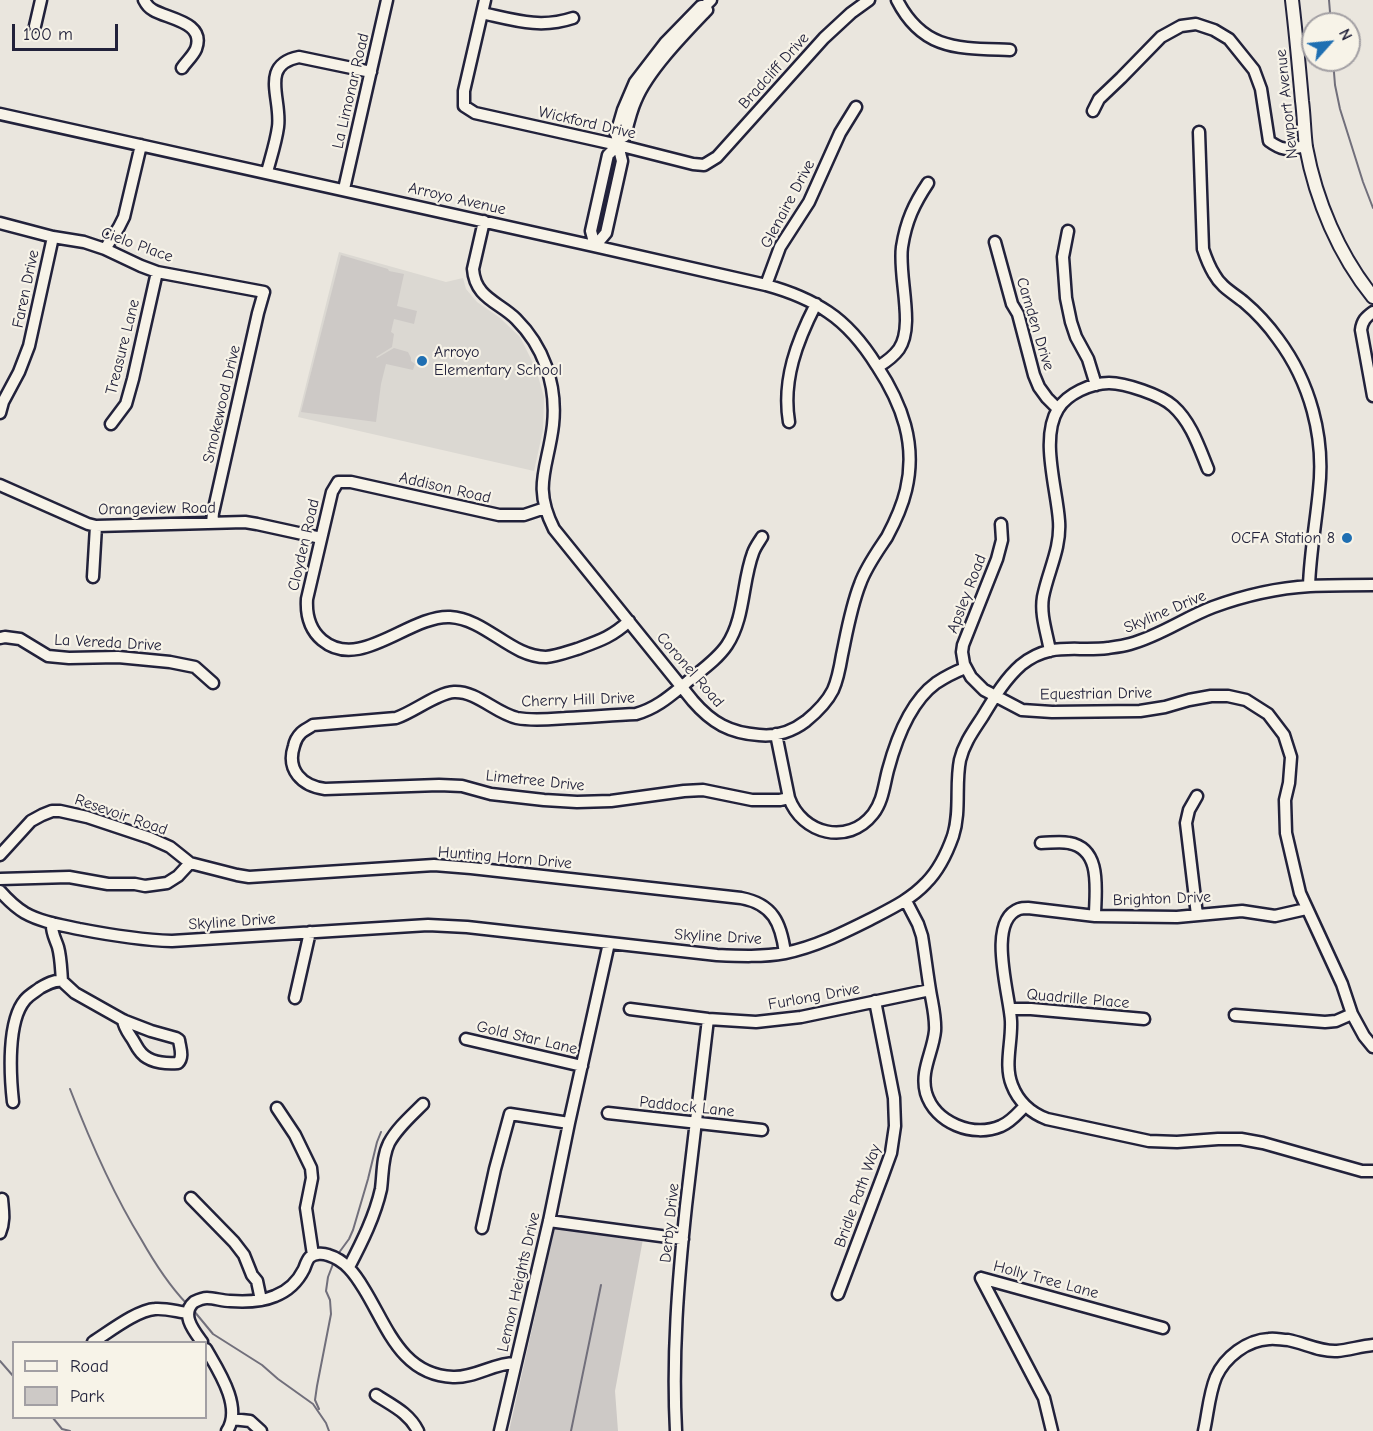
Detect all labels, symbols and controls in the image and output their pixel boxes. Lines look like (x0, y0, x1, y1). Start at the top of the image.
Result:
scale bar (15, 12, 122, 50)
north arrow (1301, 12, 1361, 72)
text: 100 m (23, 24, 73, 45)
text: N (1335, 26, 1356, 43)
street label: Bradcliff Drive (735, 29, 813, 113)
street label: La Limonar Road (328, 31, 374, 151)
street label: Newport Avenue (1272, 48, 1302, 160)
street label: Wickford Drive (536, 102, 638, 144)
street label: Glenaire Drive (757, 156, 819, 252)
street label: Arroyo Avenue (406, 178, 508, 220)
street label: Cielo Place (98, 223, 176, 267)
street label: Faren Drive (8, 248, 44, 330)
street label: Camden Drive (1012, 275, 1058, 373)
street label: Treasure Lane (102, 297, 144, 397)
place label: Arroyo Elementary School (434, 342, 562, 380)
street label: Smokewood Drive (199, 343, 245, 465)
marker: Arroyo Elementary School (415, 354, 429, 368)
street label: Addison Road (397, 468, 493, 508)
street label: Cloyden Road (284, 497, 324, 593)
street label: Orangeview Road (98, 498, 216, 520)
place label: OCFA Station 8 (1231, 528, 1335, 548)
marker: OCFA Station 8 (1340, 531, 1354, 545)
street label: Apsley Road (943, 552, 991, 636)
street label: Skyline Drive (1121, 586, 1209, 638)
street label: Coronel Road (652, 629, 728, 711)
street label: La Vereda Drive (54, 631, 162, 655)
street label: Equestrian Drive (1040, 683, 1152, 705)
street label: Cherry Hill Drive (521, 688, 635, 712)
street label: Limetree Drive (485, 766, 585, 796)
street label: Resevoir Road (72, 790, 170, 840)
street label: Hunting Horn Drive (437, 843, 573, 873)
street label: Brighton Drive (1113, 888, 1211, 910)
street label: Skyline Drive (188, 909, 276, 935)
street label: Skyline Drive (674, 925, 762, 949)
street label: Furlong Drive (767, 979, 861, 1015)
street label: Quadrille Place (1026, 985, 1130, 1013)
street label: Gold Star Lane (475, 1017, 579, 1059)
street label: Paddock Lane (638, 1092, 736, 1122)
street label: Bridle Path Way (830, 1142, 886, 1250)
street label: Derby Drive (656, 1182, 684, 1264)
street label: Lemon Heights Drive (494, 1210, 544, 1354)
street label: Holly Tree Lane (991, 1257, 1101, 1303)
legend (12, 1341, 207, 1419)
text: Road (70, 1356, 109, 1377)
text: Park (70, 1386, 104, 1407)

